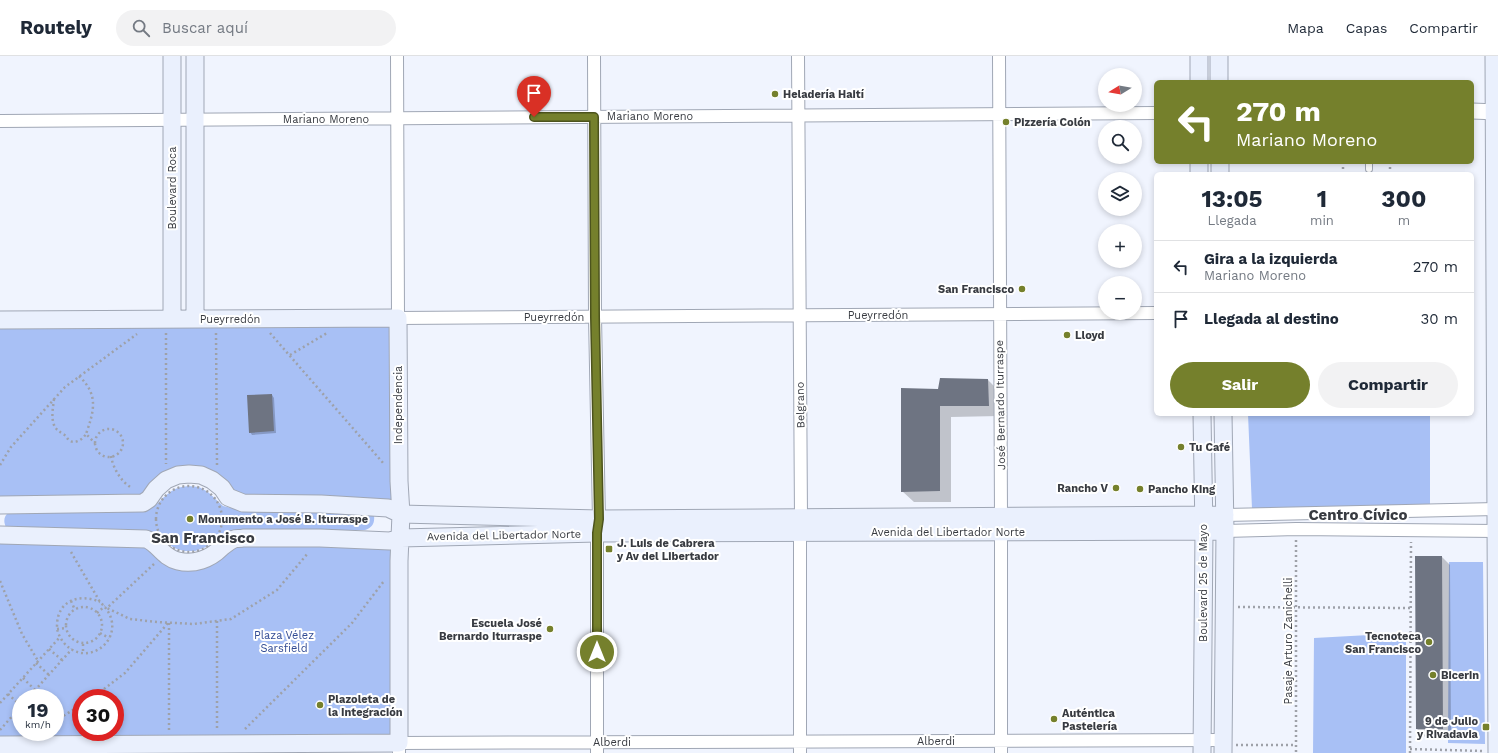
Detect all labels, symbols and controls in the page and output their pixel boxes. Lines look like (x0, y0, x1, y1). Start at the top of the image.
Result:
search box (116, 10, 396, 46)
text: Routely (20, 16, 92, 39)
icon: search (130, 17, 152, 39)
text: Buscar aquí (162, 19, 248, 37)
text: Mapa (1287, 20, 1324, 36)
text: Capas (1346, 20, 1387, 36)
text: Compartir (1409, 20, 1478, 36)
north arrow (1098, 68, 1142, 112)
map controls (1098, 68, 1142, 320)
pin (517, 76, 551, 117)
icon: arrive (523, 82, 545, 104)
place label: Heladería Haití (783, 88, 865, 101)
marker: Heladería Haití (770, 89, 780, 99)
text: 270 m (1236, 95, 1321, 128)
icon: left (1170, 96, 1222, 148)
street label: Mariano Moreno (607, 110, 693, 123)
street label: Mariano Moreno (283, 113, 369, 126)
place label: Pizzería Colón (1014, 116, 1091, 129)
marker: Pizzería Colón (1001, 117, 1011, 127)
button: search (1098, 120, 1142, 164)
text: Mariano Moreno (1236, 129, 1377, 150)
street label: Boulevard Roca (166, 146, 179, 230)
button: layers (1098, 172, 1142, 216)
text: 13:05 (1201, 185, 1263, 213)
text: 1 (1317, 185, 1327, 213)
text: 300 (1381, 185, 1427, 213)
text: Llegada (1207, 213, 1257, 228)
text: min (1310, 213, 1334, 228)
text: m (1398, 213, 1410, 228)
button: + (1098, 224, 1142, 268)
text: Gira a la izquierda (1204, 250, 1337, 268)
icon: left (1170, 256, 1192, 278)
text: 270 m (1413, 258, 1458, 276)
text: Mariano Moreno (1204, 268, 1306, 283)
button: − (1098, 276, 1142, 320)
place label: San Francisco (938, 283, 1014, 296)
marker: San Francisco (1017, 284, 1027, 294)
icon: arrive (1170, 308, 1192, 330)
street label: Pueyrredón (848, 309, 908, 322)
text: Llegada al destino (1204, 310, 1339, 328)
text: 30 m (1421, 310, 1458, 328)
street label: Pueyrredón (524, 311, 584, 324)
street label: Pueyrredón (200, 313, 260, 326)
place label: Lloyd (1075, 329, 1105, 342)
marker: Lloyd (1062, 330, 1072, 340)
street label: José Bernardo Iturraspe (993, 340, 1008, 470)
button: Salir (1170, 362, 1310, 408)
button: Compartir (1318, 362, 1458, 408)
street label: Independencia (392, 366, 405, 444)
street label: Belgrano (794, 382, 807, 428)
place label: Tu Café (1189, 441, 1230, 454)
marker: Tu Café (1176, 442, 1186, 452)
place label: Rancho V (1057, 482, 1108, 495)
marker: Rancho V (1111, 483, 1121, 493)
place label: Pancho King (1148, 483, 1216, 496)
marker: Pancho King (1135, 484, 1145, 494)
district label: Centro Cívico (1308, 506, 1408, 524)
place label: Monumento a José B. Iturraspe (198, 513, 368, 526)
marker: Monumento a José B. Iturraspe (185, 514, 195, 524)
street label: Boulevard 25 de Mayo (1197, 524, 1210, 642)
street label: Avenida del Libertador Norte (871, 526, 1025, 539)
street label: Avenida del Libertador Norte (427, 528, 581, 543)
district label: San Francisco (151, 529, 255, 547)
place label: J. Luis de Cabrera y Av del Libertador (616, 537, 719, 563)
marker: J. Luis de Cabrera y Av del Libertador (604, 544, 614, 554)
street label: Pasaje Arturo Zanichelli (1282, 577, 1295, 704)
place label: Escuela José Bernardo Iturraspe (439, 617, 542, 643)
marker: Escuela José Bernardo Iturraspe (545, 624, 555, 634)
park label: Plaza Vélez Sarsfield (254, 629, 314, 655)
place label: Tecnoteca San Francisco (1345, 630, 1422, 656)
position arrow (576, 631, 618, 673)
marker: Tecnoteca San Francisco (1424, 637, 1434, 647)
place label: Bicerin (1441, 669, 1479, 682)
marker: Bicerin (1428, 670, 1438, 680)
speed limit sign: 30 (72, 689, 124, 741)
place label: Plazoleta de la Integración (328, 693, 403, 719)
text: 19 (28, 698, 48, 722)
marker: Plazoleta de la Integración (315, 700, 325, 710)
place label: Auténtica Pastelería (1062, 707, 1118, 733)
marker: Auténtica Pastelería (1049, 714, 1059, 724)
place label: 9 de Julio y Rivadavia (1416, 715, 1479, 741)
text: km/h (25, 719, 51, 730)
marker: 9 de Julio y Rivadavia (1481, 722, 1491, 732)
street label: Alberdi (917, 735, 955, 748)
street label: Alberdi (593, 736, 631, 749)

